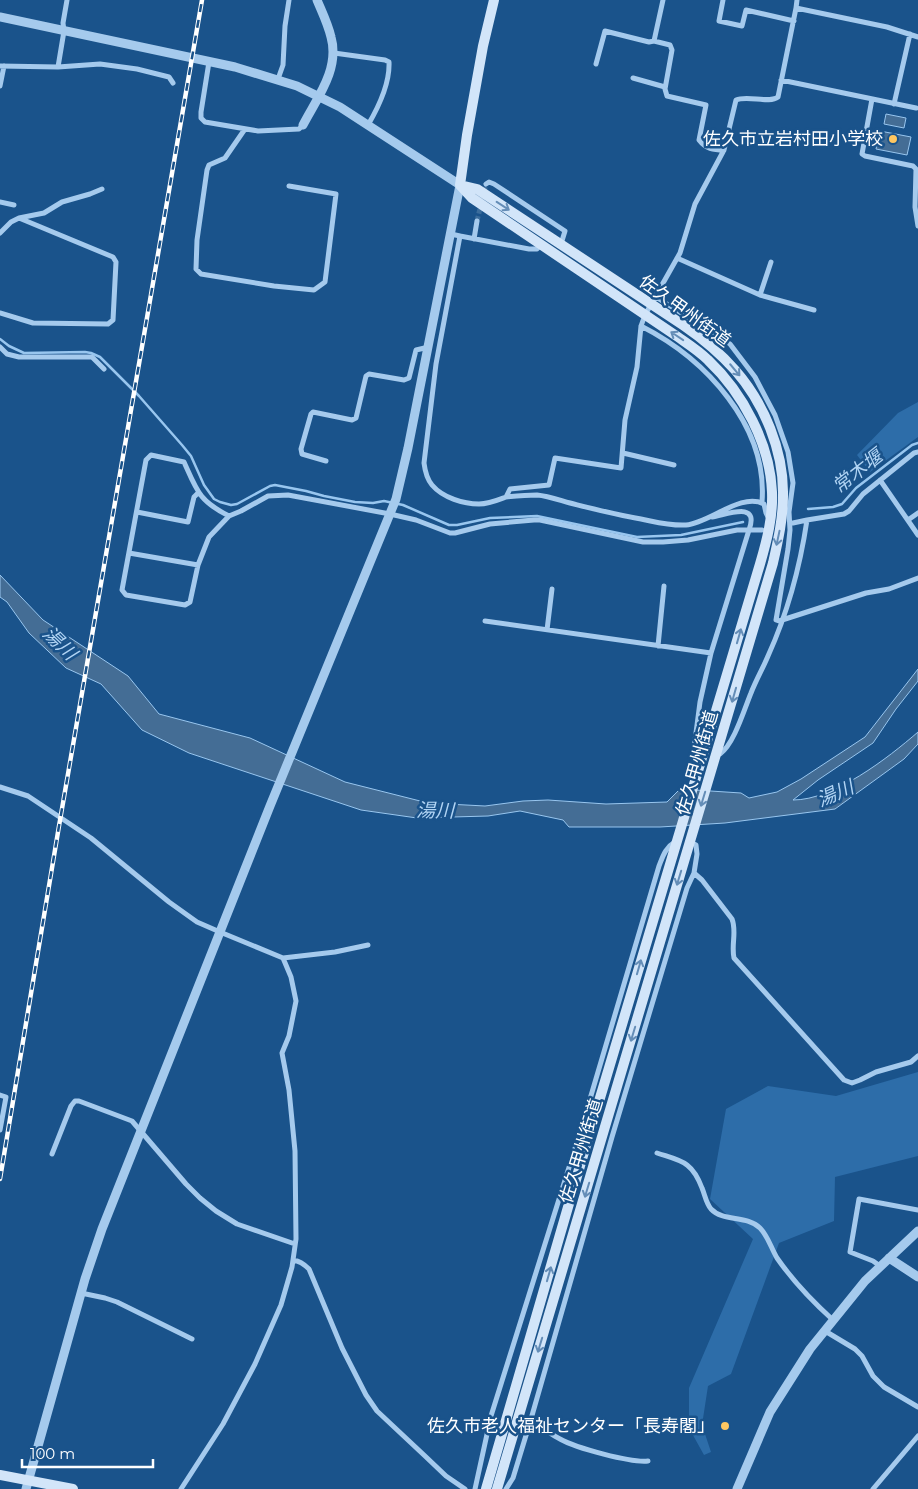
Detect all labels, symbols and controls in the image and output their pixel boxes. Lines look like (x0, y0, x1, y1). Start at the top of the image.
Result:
place label: 佐久市立岩村田小学校 (703, 128, 883, 150)
marker: 佐久市立岩村田小学校 (887, 133, 899, 145)
one-way arrow (496, 201, 510, 211)
street label: 佐久甲州街道 (635, 270, 735, 352)
one-way arrow (670, 331, 684, 341)
one-way arrow (729, 364, 741, 377)
water label: 常木堰 (828, 443, 889, 498)
one-way arrow (773, 530, 782, 546)
water label: 湯川 (38, 622, 83, 666)
one-way arrow (734, 629, 744, 645)
one-way arrow (728, 686, 738, 702)
street label: 佐久甲州街道 (672, 708, 722, 818)
water label: 湯川 (813, 774, 859, 812)
one-way arrow (698, 791, 708, 807)
water label: 湯川 (416, 799, 456, 822)
one-way arrow (674, 870, 684, 886)
one-way arrow (635, 960, 645, 976)
one-way arrow (628, 1026, 638, 1042)
street label: 佐久甲州街道 (555, 1096, 607, 1206)
one-way arrow (581, 1181, 591, 1197)
one-way arrow (544, 1267, 554, 1283)
one-way arrow (534, 1337, 544, 1353)
place label: 佐久市老人福祉センター「長寿閣」 (427, 1415, 715, 1437)
marker: 佐久市老人福祉センター「長寿閣」 (719, 1420, 731, 1432)
scale bar (22, 1436, 154, 1468)
text: 100 m (30, 1444, 75, 1463)

